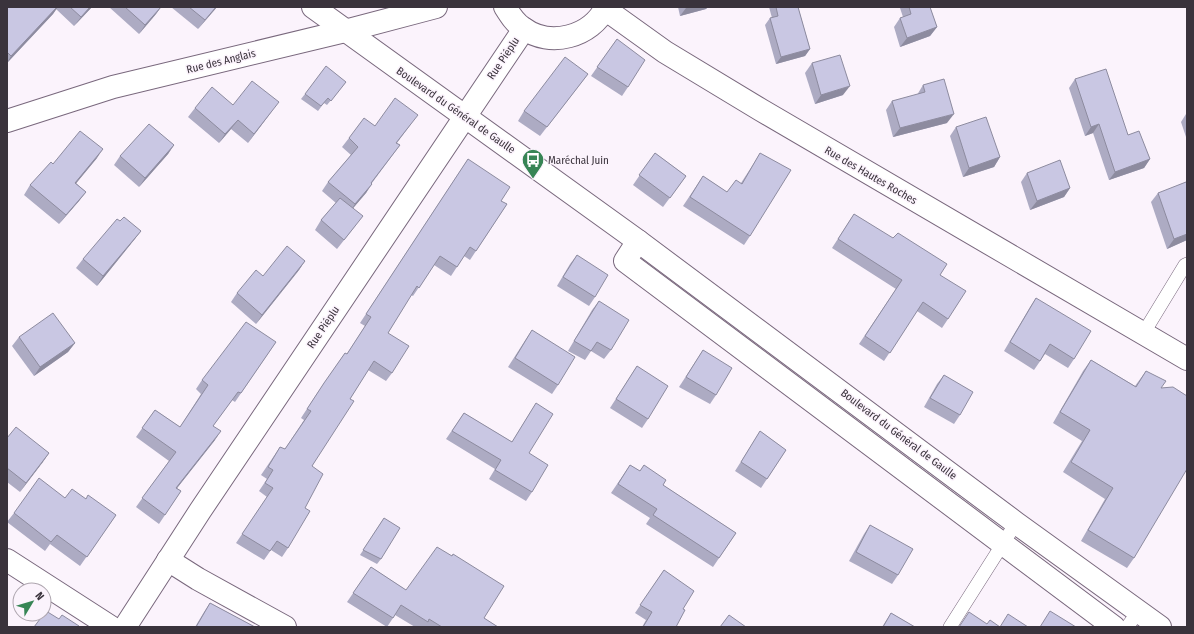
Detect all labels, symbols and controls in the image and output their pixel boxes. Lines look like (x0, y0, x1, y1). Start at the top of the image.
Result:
street label: Rue Piéplu (485, 35, 522, 82)
street label: Rue des Anglais (185, 47, 257, 76)
street label: Boulevard du Général de Gaulle (394, 64, 518, 156)
street label: Rue des Hautes Roches (822, 144, 920, 207)
bus stop icon: Maréchal Juin (520, 147, 546, 180)
place label: Maréchal Juin (548, 154, 609, 167)
street label: Rue Piéplu (305, 304, 342, 351)
street label: Boulevard du Général de Gaulle (838, 386, 959, 482)
north arrow (12, 582, 52, 622)
text: N (32, 590, 47, 603)

